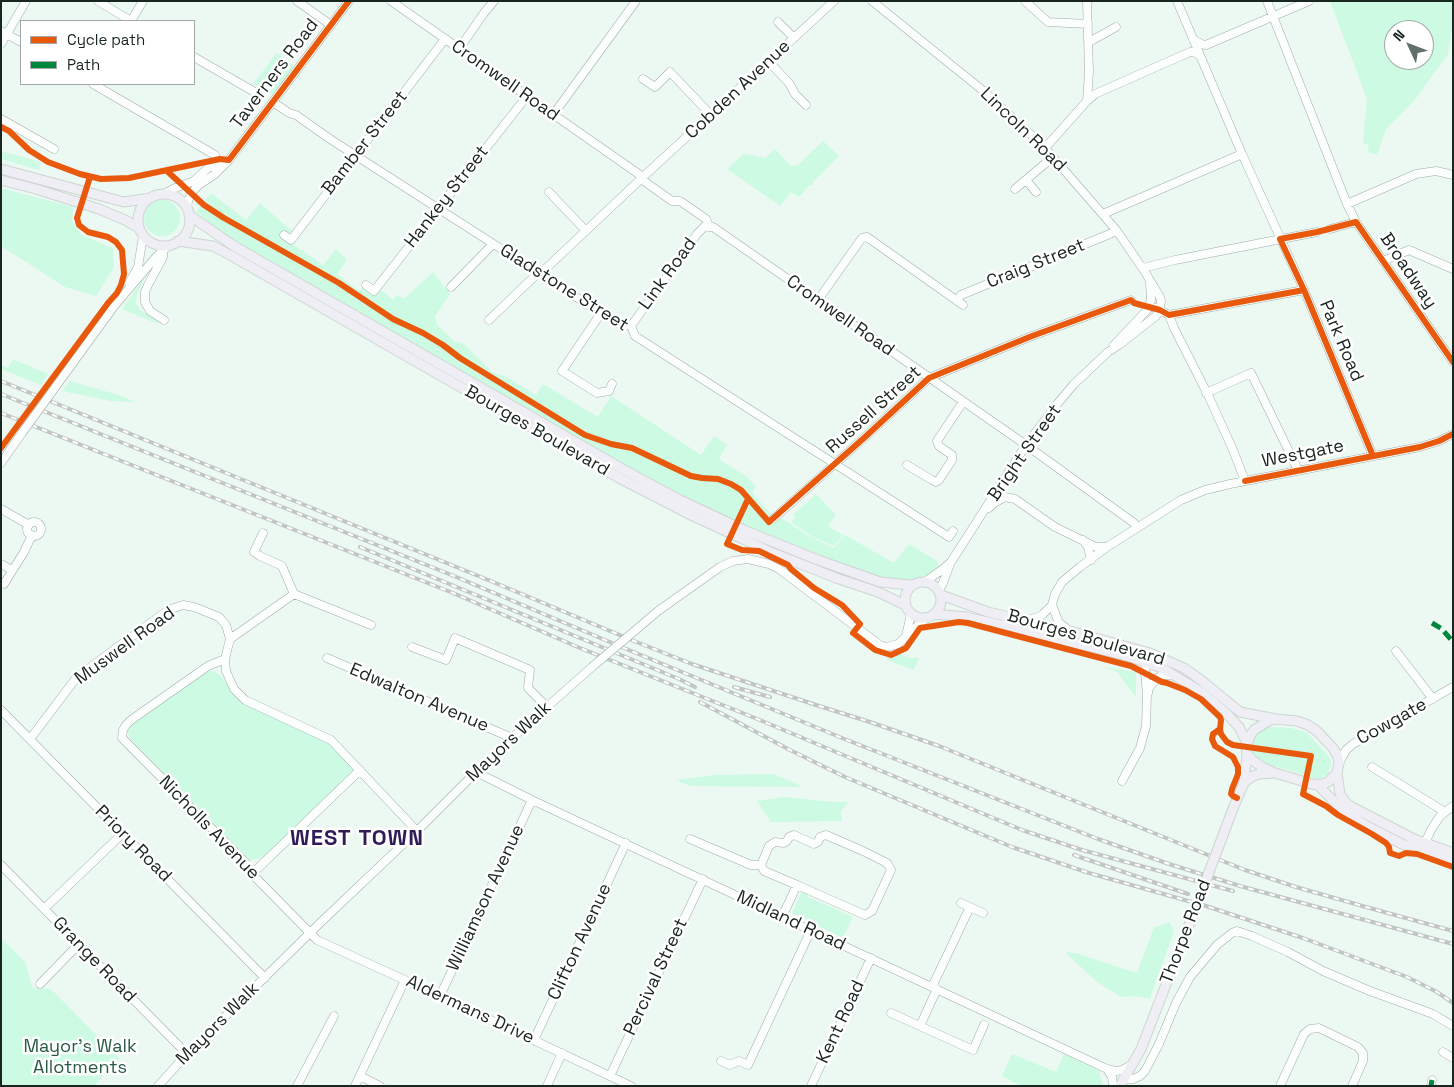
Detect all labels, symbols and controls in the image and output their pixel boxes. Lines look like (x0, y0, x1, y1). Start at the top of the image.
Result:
street label: Taverners Road (227, 15, 323, 133)
legend (20, 20, 195, 85)
north arrow (1384, 20, 1434, 70)
text: N (1389, 26, 1409, 45)
text: Cycle path (67, 30, 145, 49)
street label: Cromwell Road (447, 36, 563, 126)
street label: Cobden Avenue (681, 36, 795, 144)
text: Path (67, 55, 100, 74)
street label: Lincoln Road (975, 84, 1071, 176)
street label: Bamber Street (318, 87, 412, 199)
street label: Hankey Street (400, 142, 494, 252)
street label: Broadway (1375, 229, 1441, 313)
street label: Link Road (635, 234, 701, 314)
street label: Craig Street (984, 235, 1088, 293)
street label: Gladstone Street (496, 240, 632, 336)
street label: Cromwell Road (782, 271, 898, 361)
street label: Park Road (1314, 297, 1368, 385)
street label: Russell Street (822, 362, 926, 458)
street label: Bourges Boulevard (461, 381, 613, 481)
street label: Bright Street (984, 400, 1066, 506)
street label: Westgate (1260, 435, 1346, 473)
street label: Muswell Road (71, 602, 179, 690)
street label: Bourges Boulevard (1004, 605, 1168, 671)
street label: Edwalton Avenue (346, 659, 492, 737)
street label: Cowgate (1353, 694, 1431, 750)
street label: Mayors Walk (462, 697, 556, 787)
street label: Nicholls Avenue (154, 772, 264, 884)
street label: Priory Road (90, 801, 176, 887)
street label: Williamson Avenue (443, 821, 529, 975)
district label: WEST TOWN (289, 826, 425, 852)
street label: Thorpe Road (1156, 877, 1216, 987)
street label: Clifton Avenue (544, 880, 616, 1004)
street label: Midland Road (733, 886, 849, 956)
street label: Grange Road (48, 913, 140, 1007)
street label: Percival Street (619, 915, 693, 1039)
street label: Aldermans Drive (403, 971, 537, 1049)
street label: Kent Road (812, 977, 870, 1067)
street label: Mayors Walk (172, 978, 264, 1070)
park label: Mayor's Walk Allotments (23, 1036, 137, 1078)

